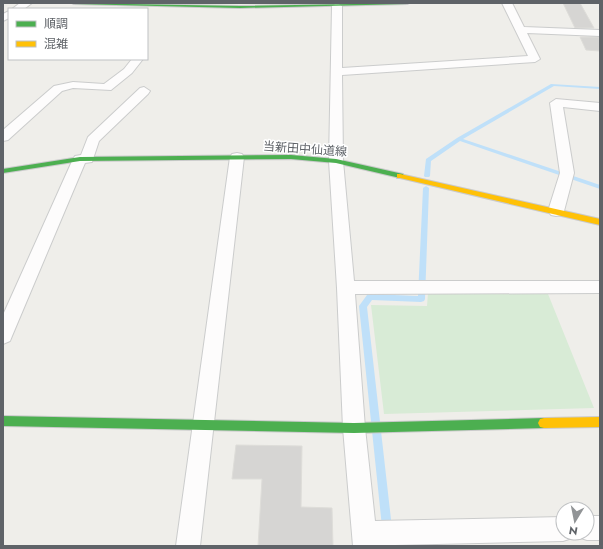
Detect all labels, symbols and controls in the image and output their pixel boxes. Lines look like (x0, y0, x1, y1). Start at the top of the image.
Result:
legend (8, 8, 148, 60)
text: 順調 (44, 15, 68, 33)
text: 混雑 (44, 35, 68, 53)
street label: 当新田中仙道線 (262, 137, 348, 161)
north arrow (555, 501, 595, 541)
text: N (568, 522, 579, 539)

